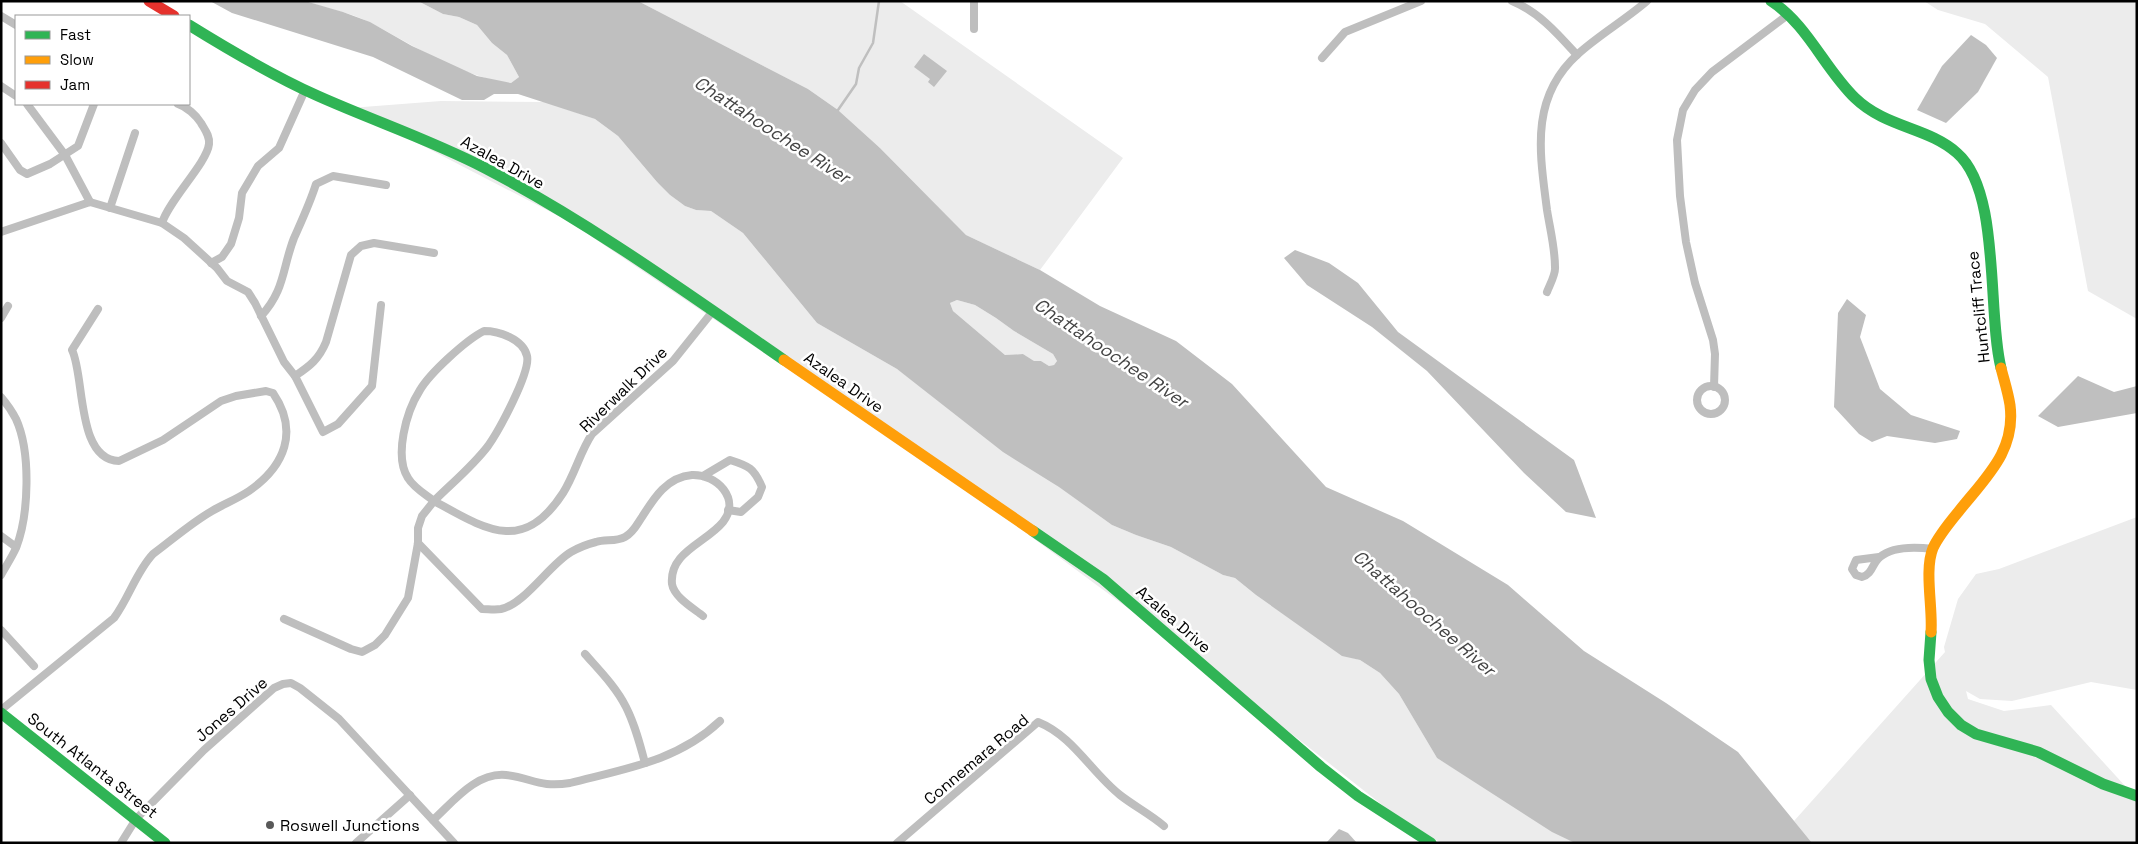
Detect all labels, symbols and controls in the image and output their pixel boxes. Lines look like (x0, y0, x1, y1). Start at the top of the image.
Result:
legend (15, 15, 190, 105)
text: Fast (60, 25, 91, 44)
text: Slow (60, 50, 94, 69)
water label: Chattahoochee River (690, 71, 856, 190)
text: Jam (60, 75, 90, 94)
street label: Azalea Drive (457, 131, 548, 194)
street label: Huntcliff Trace (1962, 250, 1995, 364)
water label: Chattahoochee River (1030, 292, 1195, 414)
street label: Riverwalk Drive (575, 342, 672, 437)
street label: Azalea Drive (800, 347, 888, 418)
water label: Chattahoochee River (1349, 545, 1502, 682)
street label: Azalea Drive (1132, 581, 1216, 658)
street label: Jones Drive (191, 672, 272, 747)
street label: South Atlanta Street (23, 708, 162, 823)
street label: Connemara Road (920, 709, 1033, 809)
place label: Roswell Junctions (280, 815, 420, 836)
marker: Roswell Junctions (264, 819, 276, 831)

